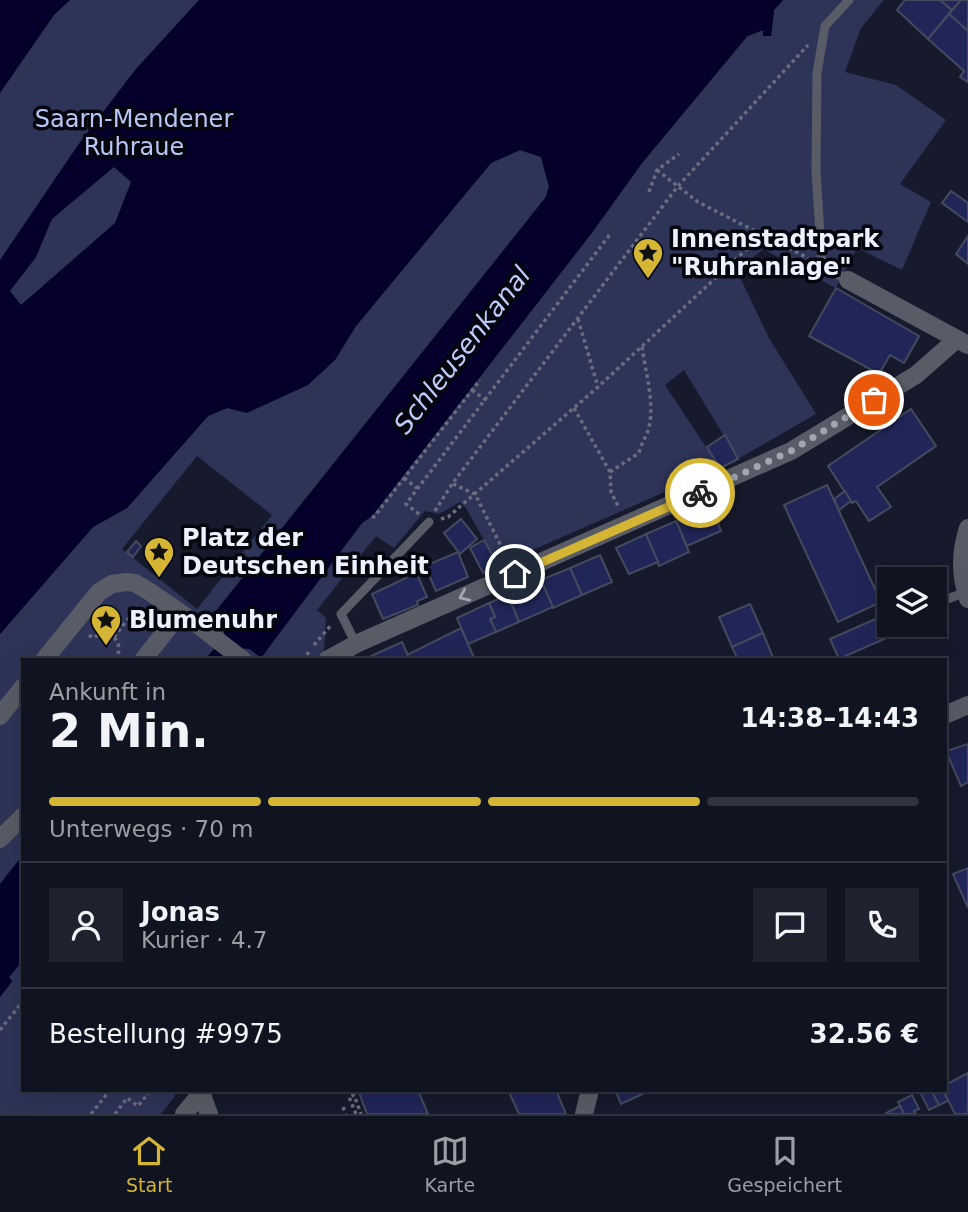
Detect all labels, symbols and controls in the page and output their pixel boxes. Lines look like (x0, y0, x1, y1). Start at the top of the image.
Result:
park label: Saarn-Mendener Ruhraue (35, 105, 233, 161)
place label: Innenstadtpark "Ruhranlage" (671, 225, 880, 281)
place icon: Innenstadtpark "Ruhranlage" (631, 236, 665, 280)
water label: Schleusenkanal (387, 260, 537, 439)
pin (844, 370, 904, 430)
icon: bag (855, 381, 893, 419)
courier (665, 458, 735, 528)
icon: bike (681, 474, 719, 512)
place label: Platz der Deutschen Einheit (182, 524, 429, 580)
place icon: Platz der Deutschen Einheit (142, 535, 176, 579)
pin (485, 544, 545, 604)
icon: home (496, 555, 534, 593)
map controls (877, 567, 947, 637)
button: layers (877, 567, 947, 637)
one-way arrow (459, 588, 471, 602)
place icon: Blumenuhr (89, 603, 123, 647)
place label: Blumenuhr (129, 606, 277, 634)
text: Ankunft in (49, 679, 166, 705)
text: 14:38–14:43 (740, 703, 919, 733)
text: 2 Min. (49, 704, 209, 758)
text: Unterwegs · 70 m (49, 816, 254, 842)
button: person (49, 888, 123, 962)
button: chat (753, 888, 827, 962)
button: phone (845, 888, 919, 962)
text: Jonas (141, 897, 220, 927)
text: Kurier · 4.7 (141, 927, 267, 953)
text: Bestellung #9975 (49, 1019, 283, 1049)
text: 32.56 € (810, 1019, 919, 1049)
tab: Start (126, 1132, 172, 1196)
tab: Karte (424, 1132, 475, 1196)
tab: Gespeichert (727, 1132, 842, 1196)

